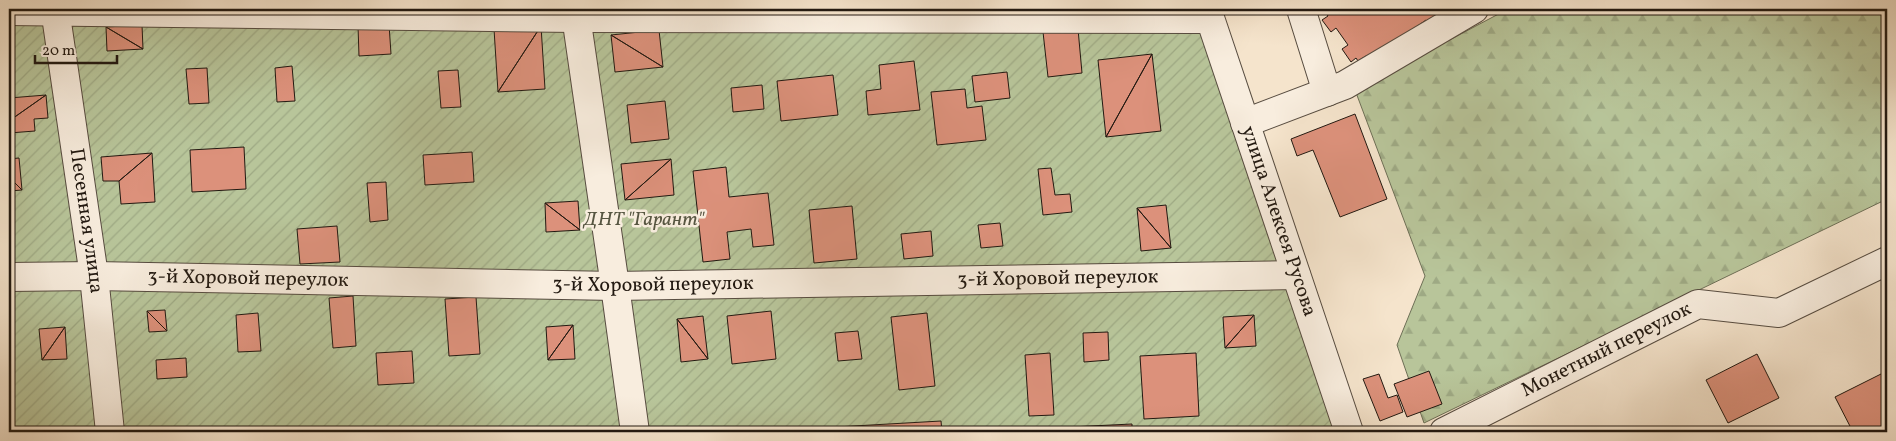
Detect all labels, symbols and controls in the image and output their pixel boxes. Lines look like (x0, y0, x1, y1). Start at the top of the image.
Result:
scale bar (35, 32, 118, 64)
text: 20 m (42, 41, 75, 62)
street label: улица Алексея Русова (1233, 122, 1323, 320)
street label: Песенная улица (61, 146, 110, 295)
park label: ДНТ "Гарант" (582, 206, 706, 234)
street label: 3-й Хоровой переулок (147, 263, 349, 295)
street label: 3-й Хоровой переулок (957, 263, 1159, 294)
street label: 3-й Хоровой переулок (552, 270, 754, 300)
street label: Монетный переулок (1517, 295, 1697, 405)

